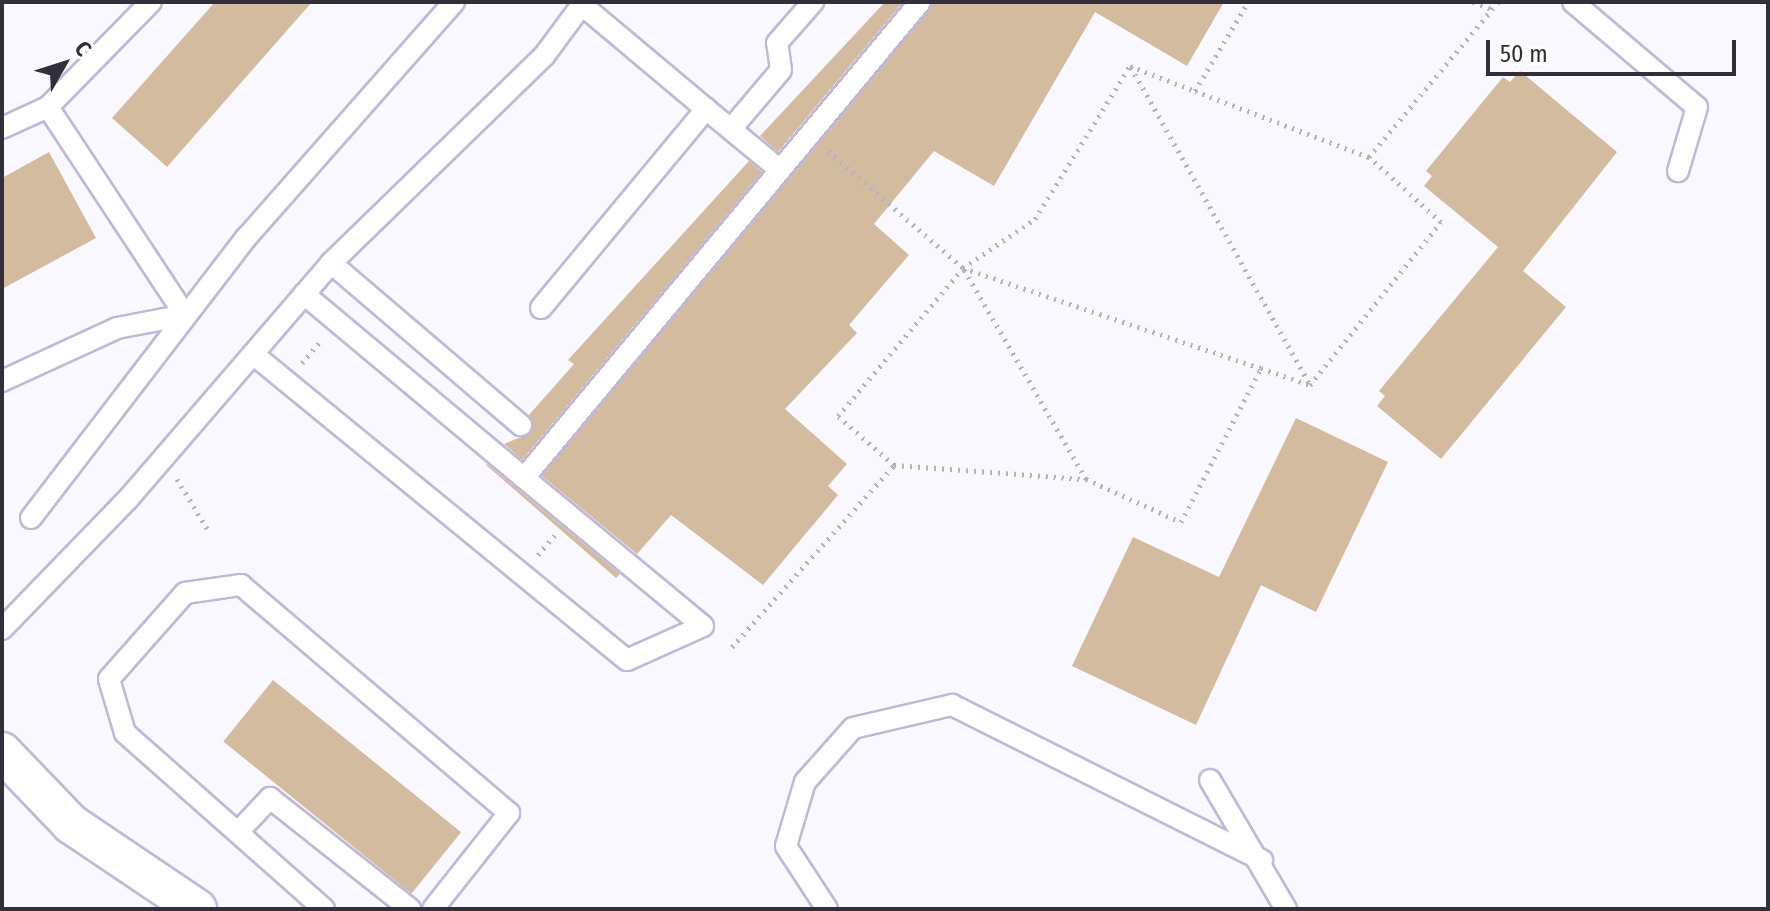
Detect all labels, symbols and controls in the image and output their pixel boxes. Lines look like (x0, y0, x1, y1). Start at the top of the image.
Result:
north arrow (24, 24, 104, 104)
scale bar (1490, 24, 1740, 74)
text: С (69, 36, 97, 62)
text: 50 m (1500, 40, 1548, 68)

